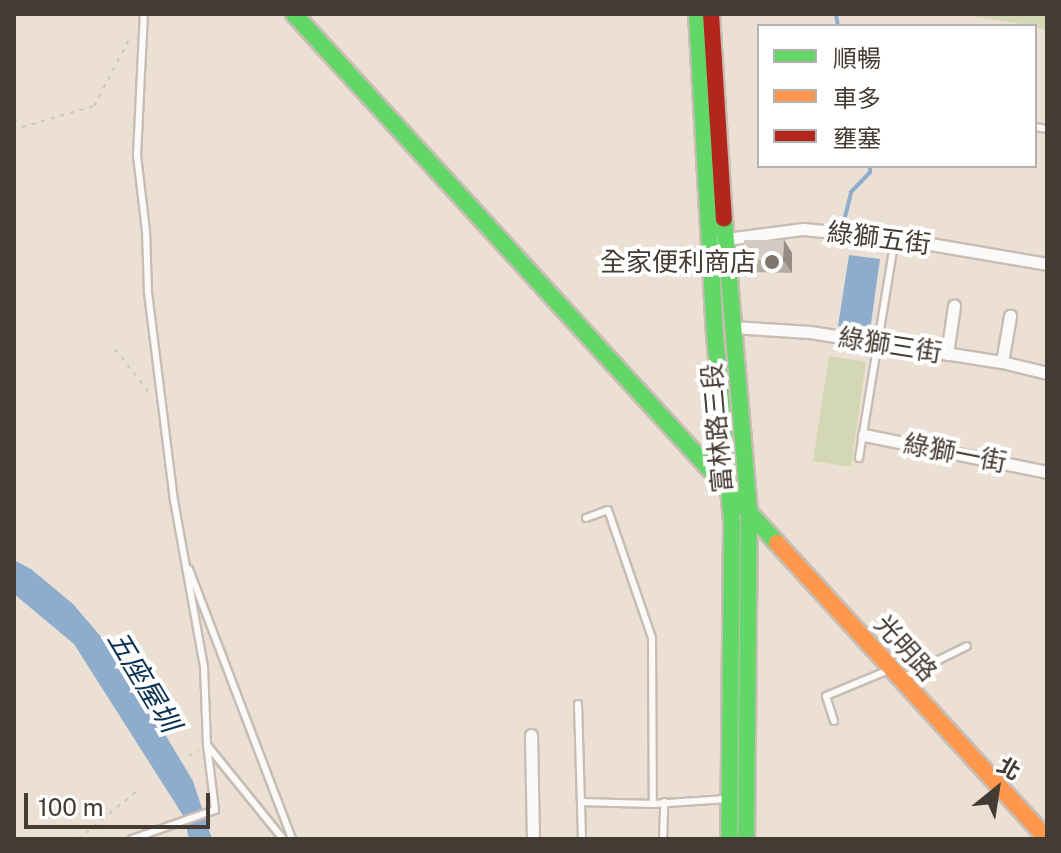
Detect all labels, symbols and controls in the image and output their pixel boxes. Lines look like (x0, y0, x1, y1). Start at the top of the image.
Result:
legend (757, 24, 1037, 168)
text: 順暢 (833, 44, 881, 72)
text: 車多 (833, 84, 881, 112)
text: 壅塞 (833, 124, 881, 152)
street label: 綠獅五街 (825, 216, 933, 260)
place label: 全家便利商店 (600, 246, 756, 278)
marker: 全家便利商店 (763, 253, 781, 271)
street label: 綠獅三街 (836, 321, 944, 369)
street label: 富林路三段 (696, 362, 738, 494)
street label: 綠獅一街 (901, 428, 1009, 478)
street label: 光明路 (868, 609, 944, 687)
water label: 五座屋圳 (101, 624, 187, 738)
north arrow (957, 749, 1037, 829)
text: 北 (993, 751, 1025, 785)
scale bar (28, 777, 214, 827)
text: 100 m (38, 793, 104, 821)

